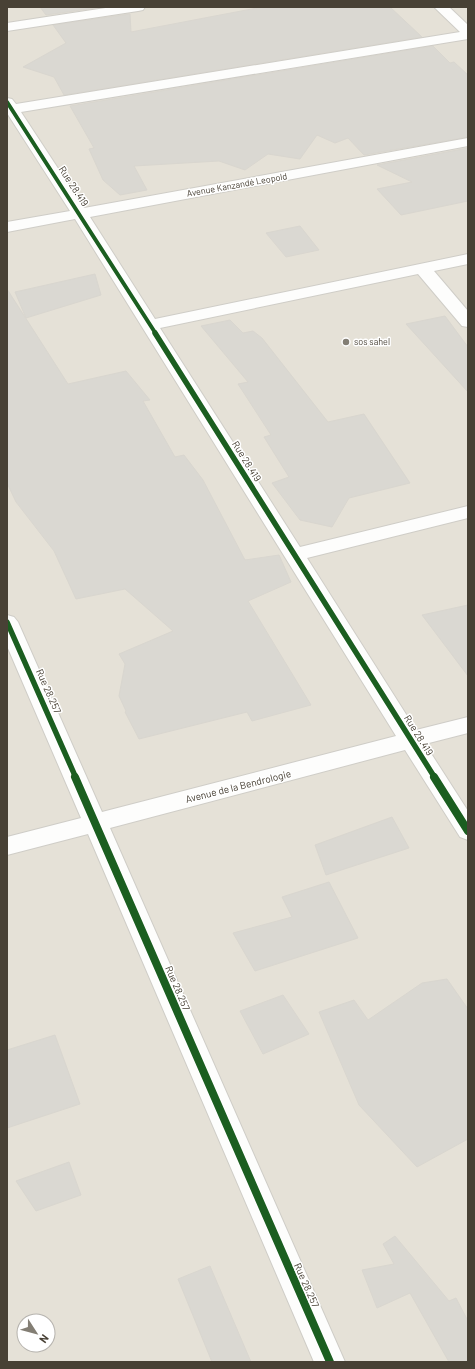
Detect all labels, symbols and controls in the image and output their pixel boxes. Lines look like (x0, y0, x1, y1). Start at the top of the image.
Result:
street label: Rue 28.419 (57, 164, 91, 208)
street label: Avenue Kanzandé Leopold (186, 170, 288, 199)
place label: sos sahel (354, 336, 390, 347)
marker: sos sahel (341, 337, 351, 347)
street label: Rue 28.419 (230, 439, 264, 483)
street label: Rue 28.257 (34, 667, 64, 715)
street label: Rue 28.419 (402, 713, 436, 757)
street label: Avenue de la Bendrologie (184, 767, 292, 805)
street label: Rue 28.257 (163, 964, 193, 1012)
street label: Rue 28.257 (292, 1261, 322, 1309)
north arrow (16, 1313, 56, 1353)
text: N (37, 1332, 52, 1346)

